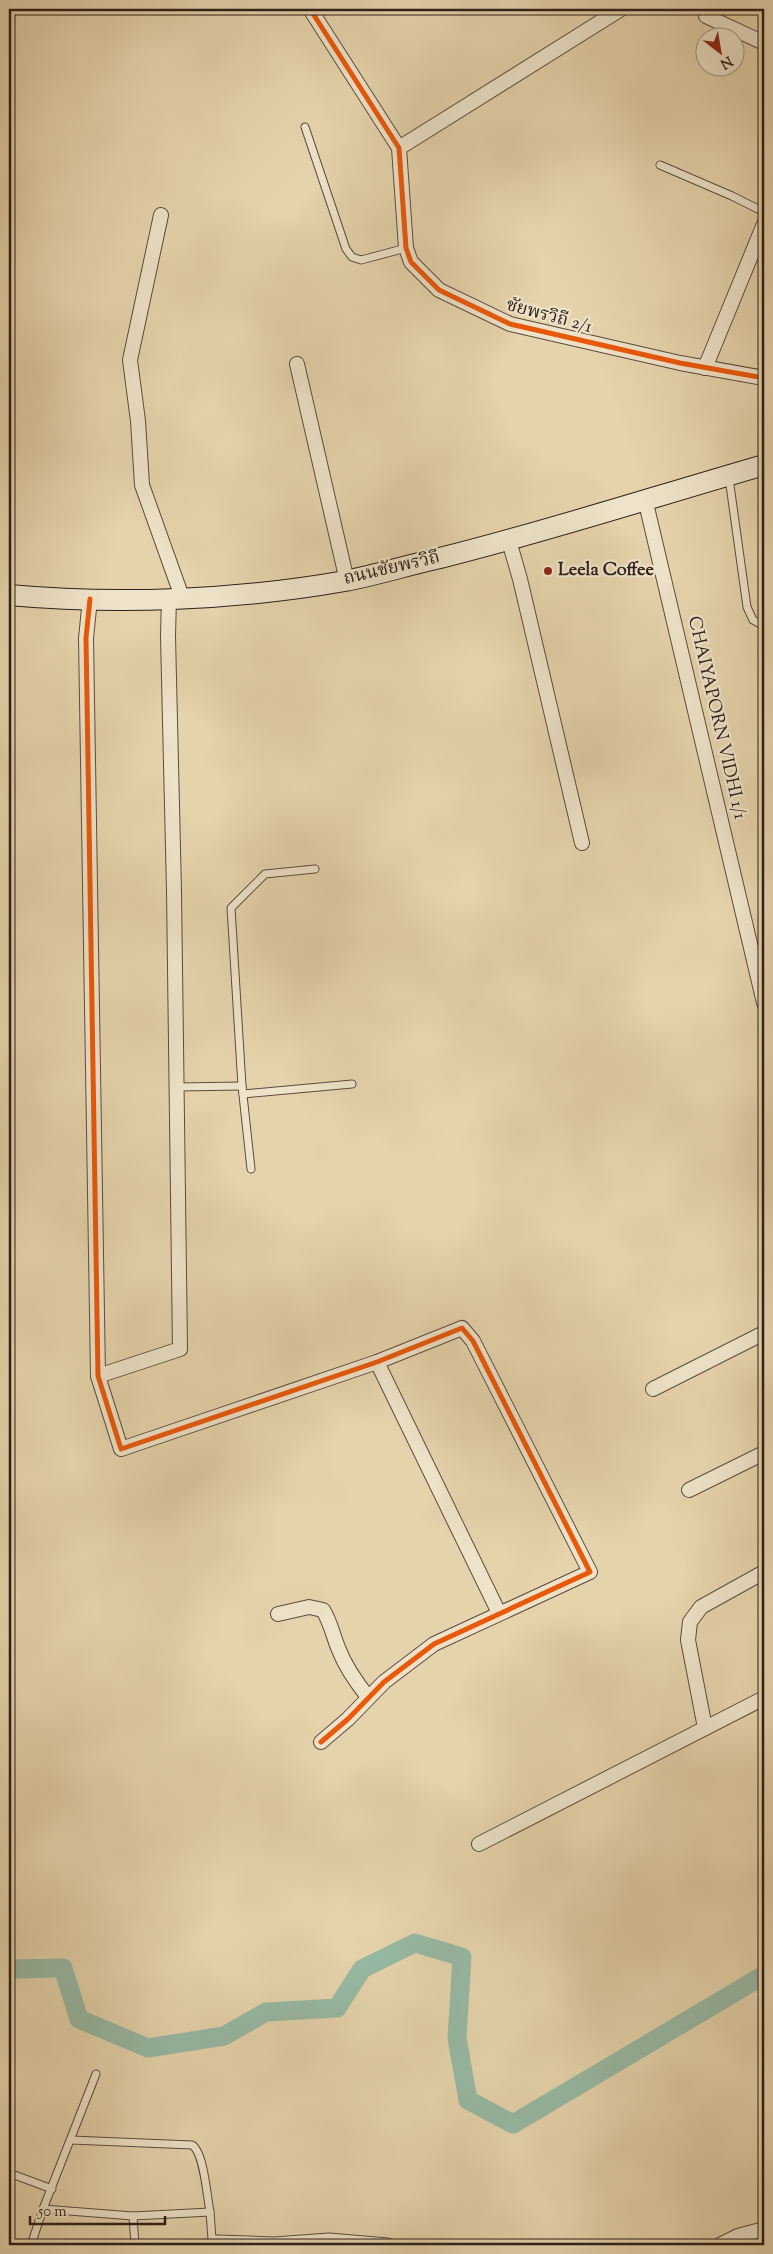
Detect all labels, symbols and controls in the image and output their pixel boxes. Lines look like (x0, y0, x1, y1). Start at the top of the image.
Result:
north arrow (696, 28, 746, 78)
text: N (716, 50, 736, 73)
street label: ชัยพรวิถี 2/1 (503, 293, 595, 341)
street label: ถนนชัยพรวิถี (341, 545, 443, 593)
place label: Leela Coffee (558, 558, 654, 584)
marker: Leela Coffee (542, 565, 554, 577)
street label: CHAIYAPORN VIDHI 1/1 (680, 614, 752, 822)
scale bar (30, 2194, 165, 2226)
text: 50 m (37, 2202, 67, 2223)

